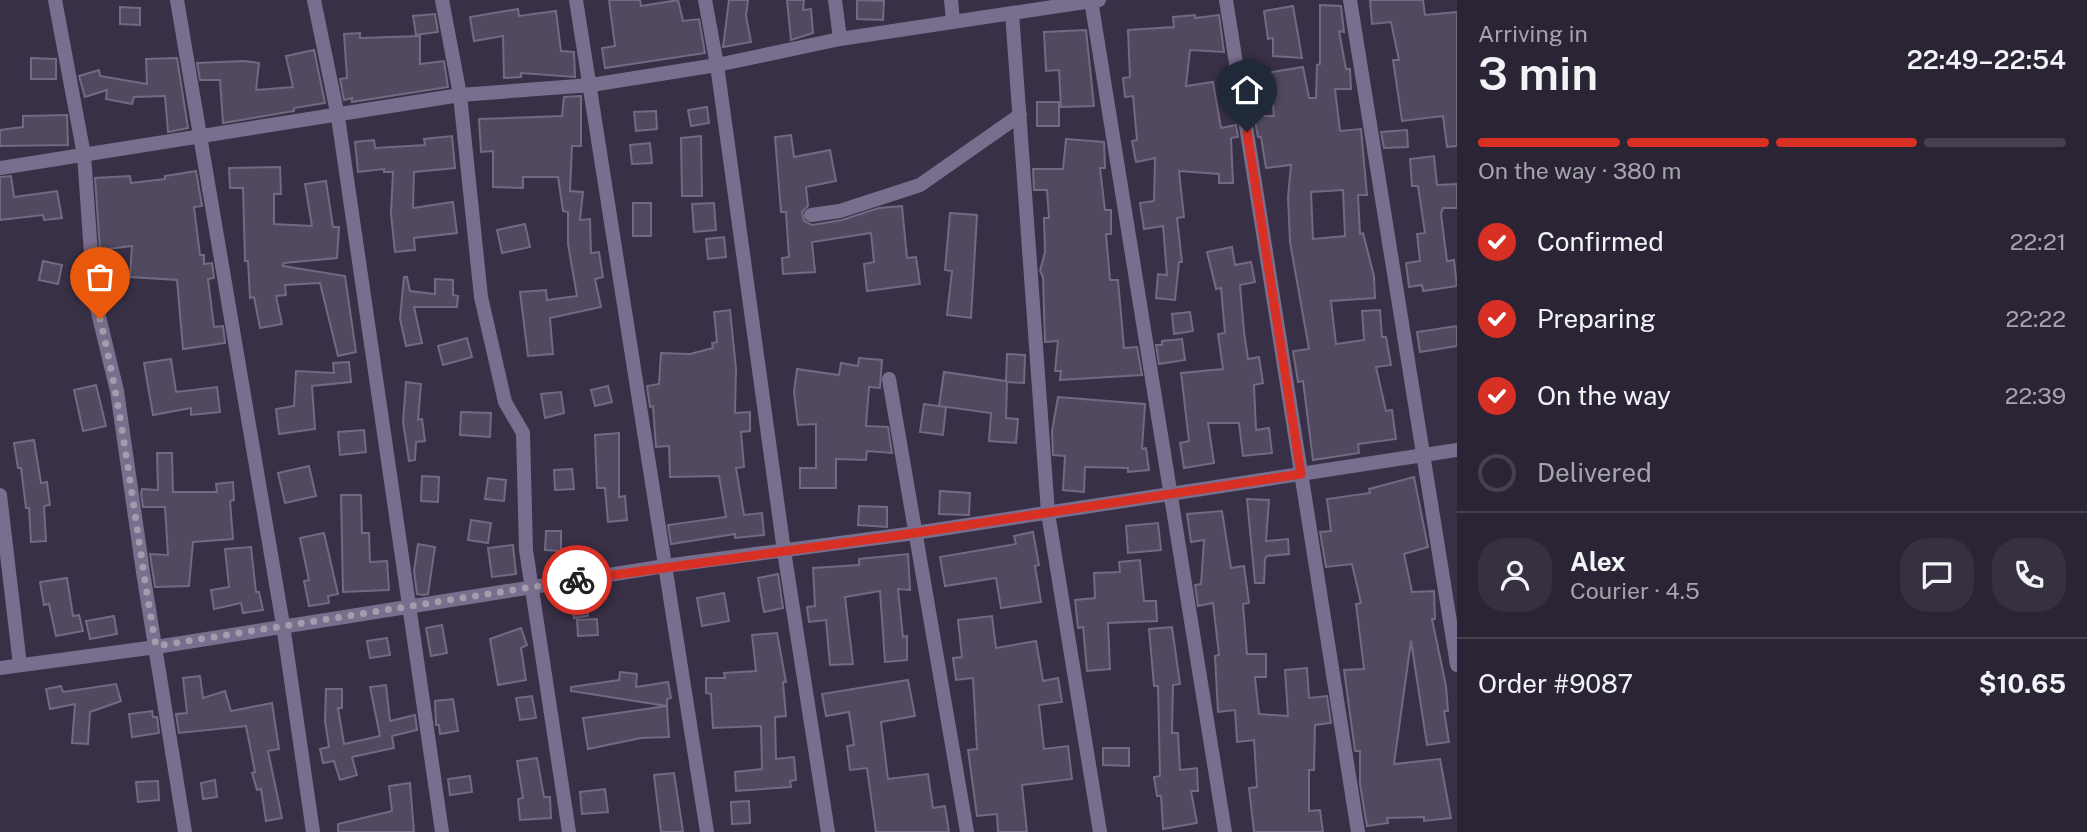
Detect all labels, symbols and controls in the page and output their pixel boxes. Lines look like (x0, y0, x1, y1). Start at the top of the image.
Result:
text: Arriving in (1478, 20, 1588, 47)
text: 22:49–22:54 (1907, 44, 2066, 75)
text: 3 min (1478, 46, 1598, 100)
pin (1217, 60, 1277, 132)
icon: home (1228, 71, 1266, 109)
text: On the way · 380 m (1478, 157, 1681, 184)
icon: check (1478, 223, 1516, 261)
text: Confirmed (1537, 226, 1664, 257)
text: 22:21 (2010, 228, 2066, 255)
pin (70, 247, 130, 319)
icon: bag (81, 258, 119, 296)
icon: check (1478, 300, 1516, 338)
text: Preparing (1537, 303, 1656, 334)
text: 22:22 (2006, 305, 2066, 332)
icon: check (1478, 377, 1516, 415)
text: On the way (1537, 380, 1671, 411)
text: 22:39 (2005, 382, 2066, 409)
text: Delivered (1537, 457, 1652, 488)
button: person (1478, 538, 1552, 612)
button: chat (1900, 538, 1974, 612)
button: phone (1992, 538, 2066, 612)
courier (542, 545, 612, 615)
text: Alex (1570, 546, 1626, 577)
icon: bike (558, 561, 596, 599)
text: Courier · 4.5 (1570, 577, 1700, 604)
text: Order #9087 (1478, 668, 1633, 699)
text: $10.65 (1979, 668, 2066, 699)

